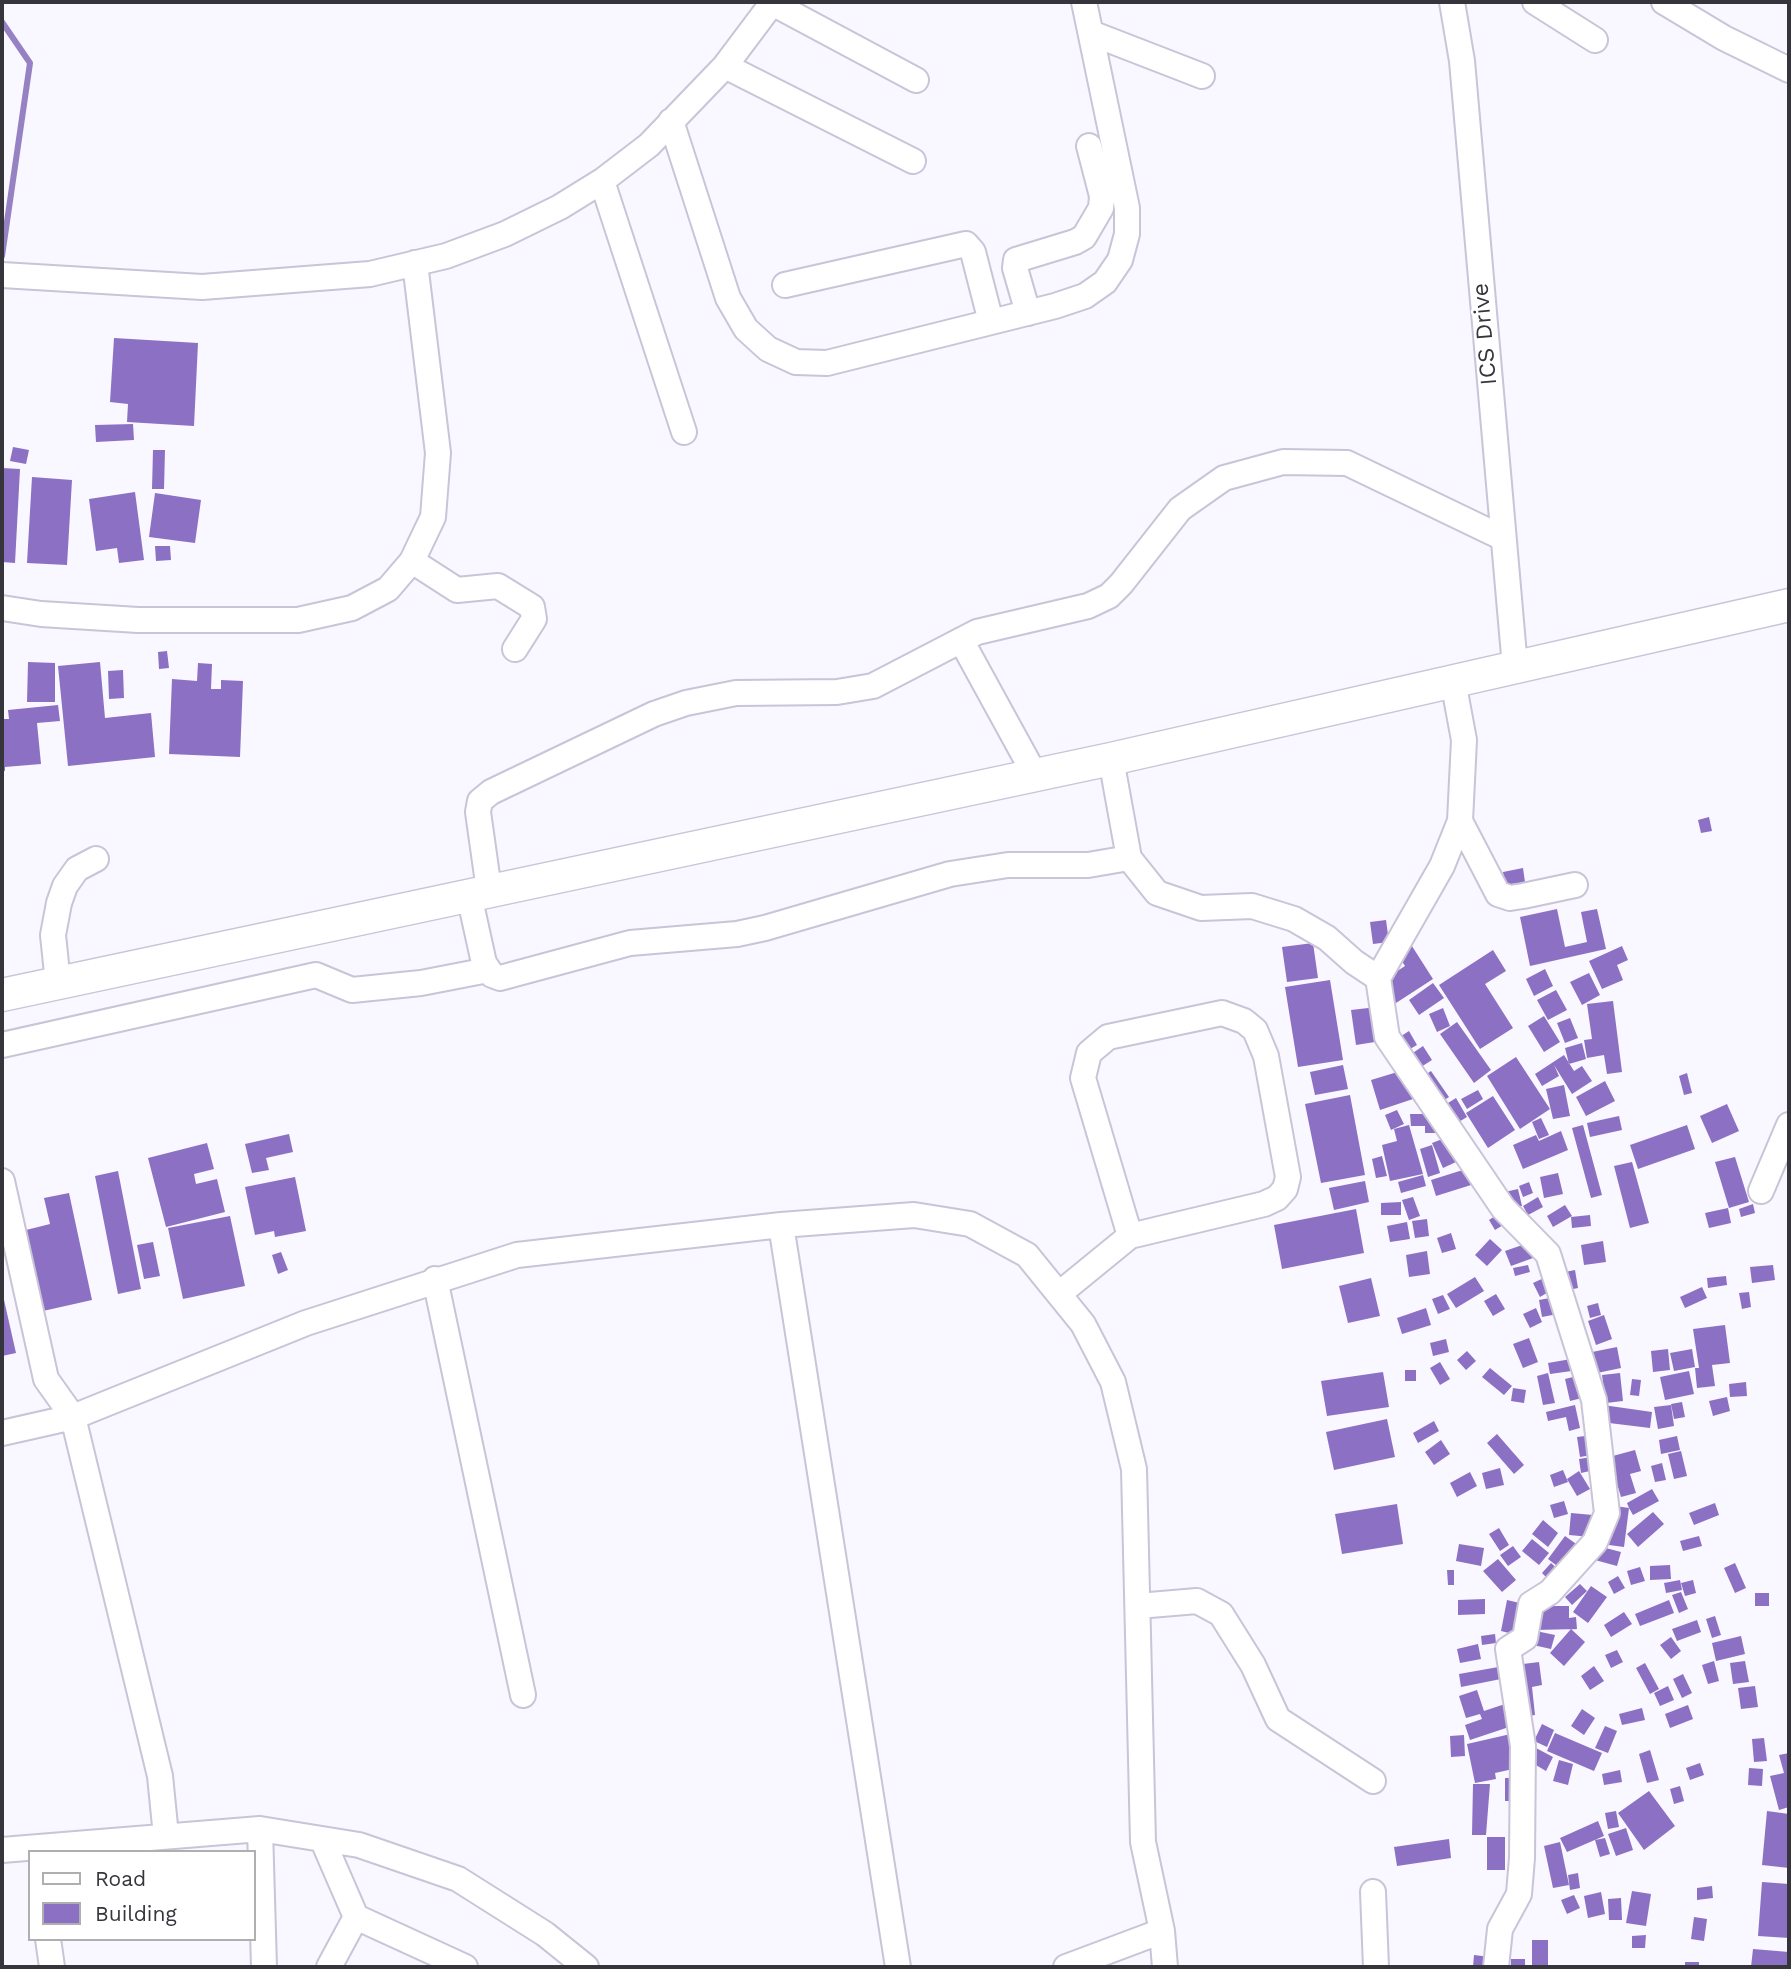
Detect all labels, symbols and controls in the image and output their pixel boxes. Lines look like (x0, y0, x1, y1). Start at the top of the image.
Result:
street label: ICS Drive (1467, 282, 1503, 386)
legend (28, 1850, 256, 1941)
text: Road (95, 1866, 146, 1891)
text: Building (95, 1901, 177, 1926)

